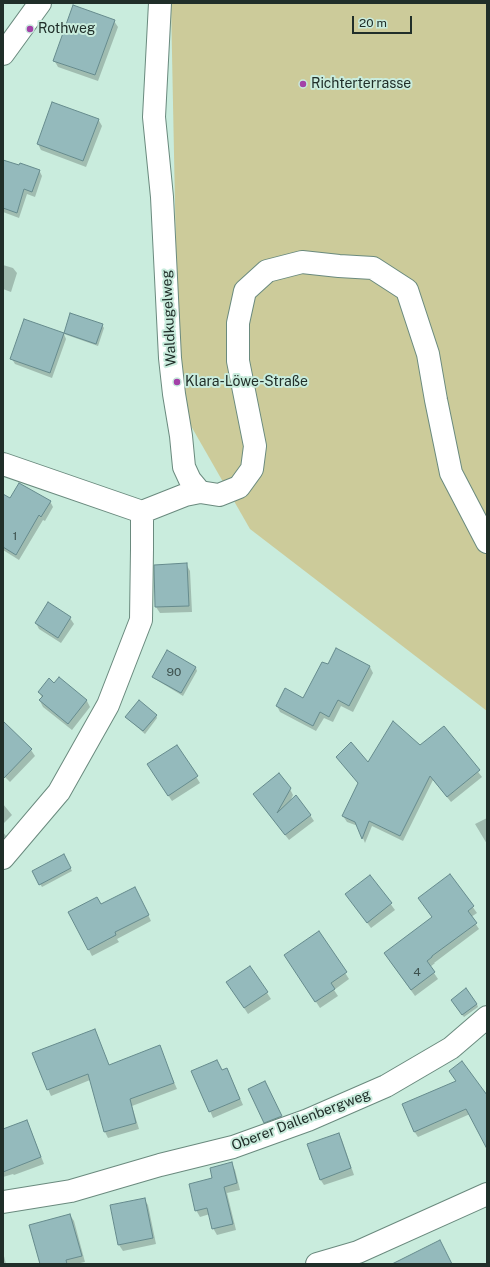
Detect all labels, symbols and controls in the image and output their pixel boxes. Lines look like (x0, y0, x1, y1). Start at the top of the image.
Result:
scale bar (354, 8, 414, 34)
text: 20 m (359, 16, 387, 30)
place label: Rothweg (38, 21, 95, 37)
marker: Rothweg (25, 24, 35, 34)
place label: Richterterrasse (311, 76, 411, 92)
marker: Richterterrasse (298, 79, 308, 89)
street label: Waldkugelweg (158, 269, 180, 367)
place label: Klara-Löwe-Straße (185, 374, 308, 390)
marker: Klara-Löwe-Straße (172, 377, 182, 387)
house number: 1 (13, 529, 17, 543)
house number: 90 (167, 665, 181, 679)
house number: 4 (413, 965, 421, 979)
street label: Oberer Dallenbergweg (229, 1086, 373, 1154)

